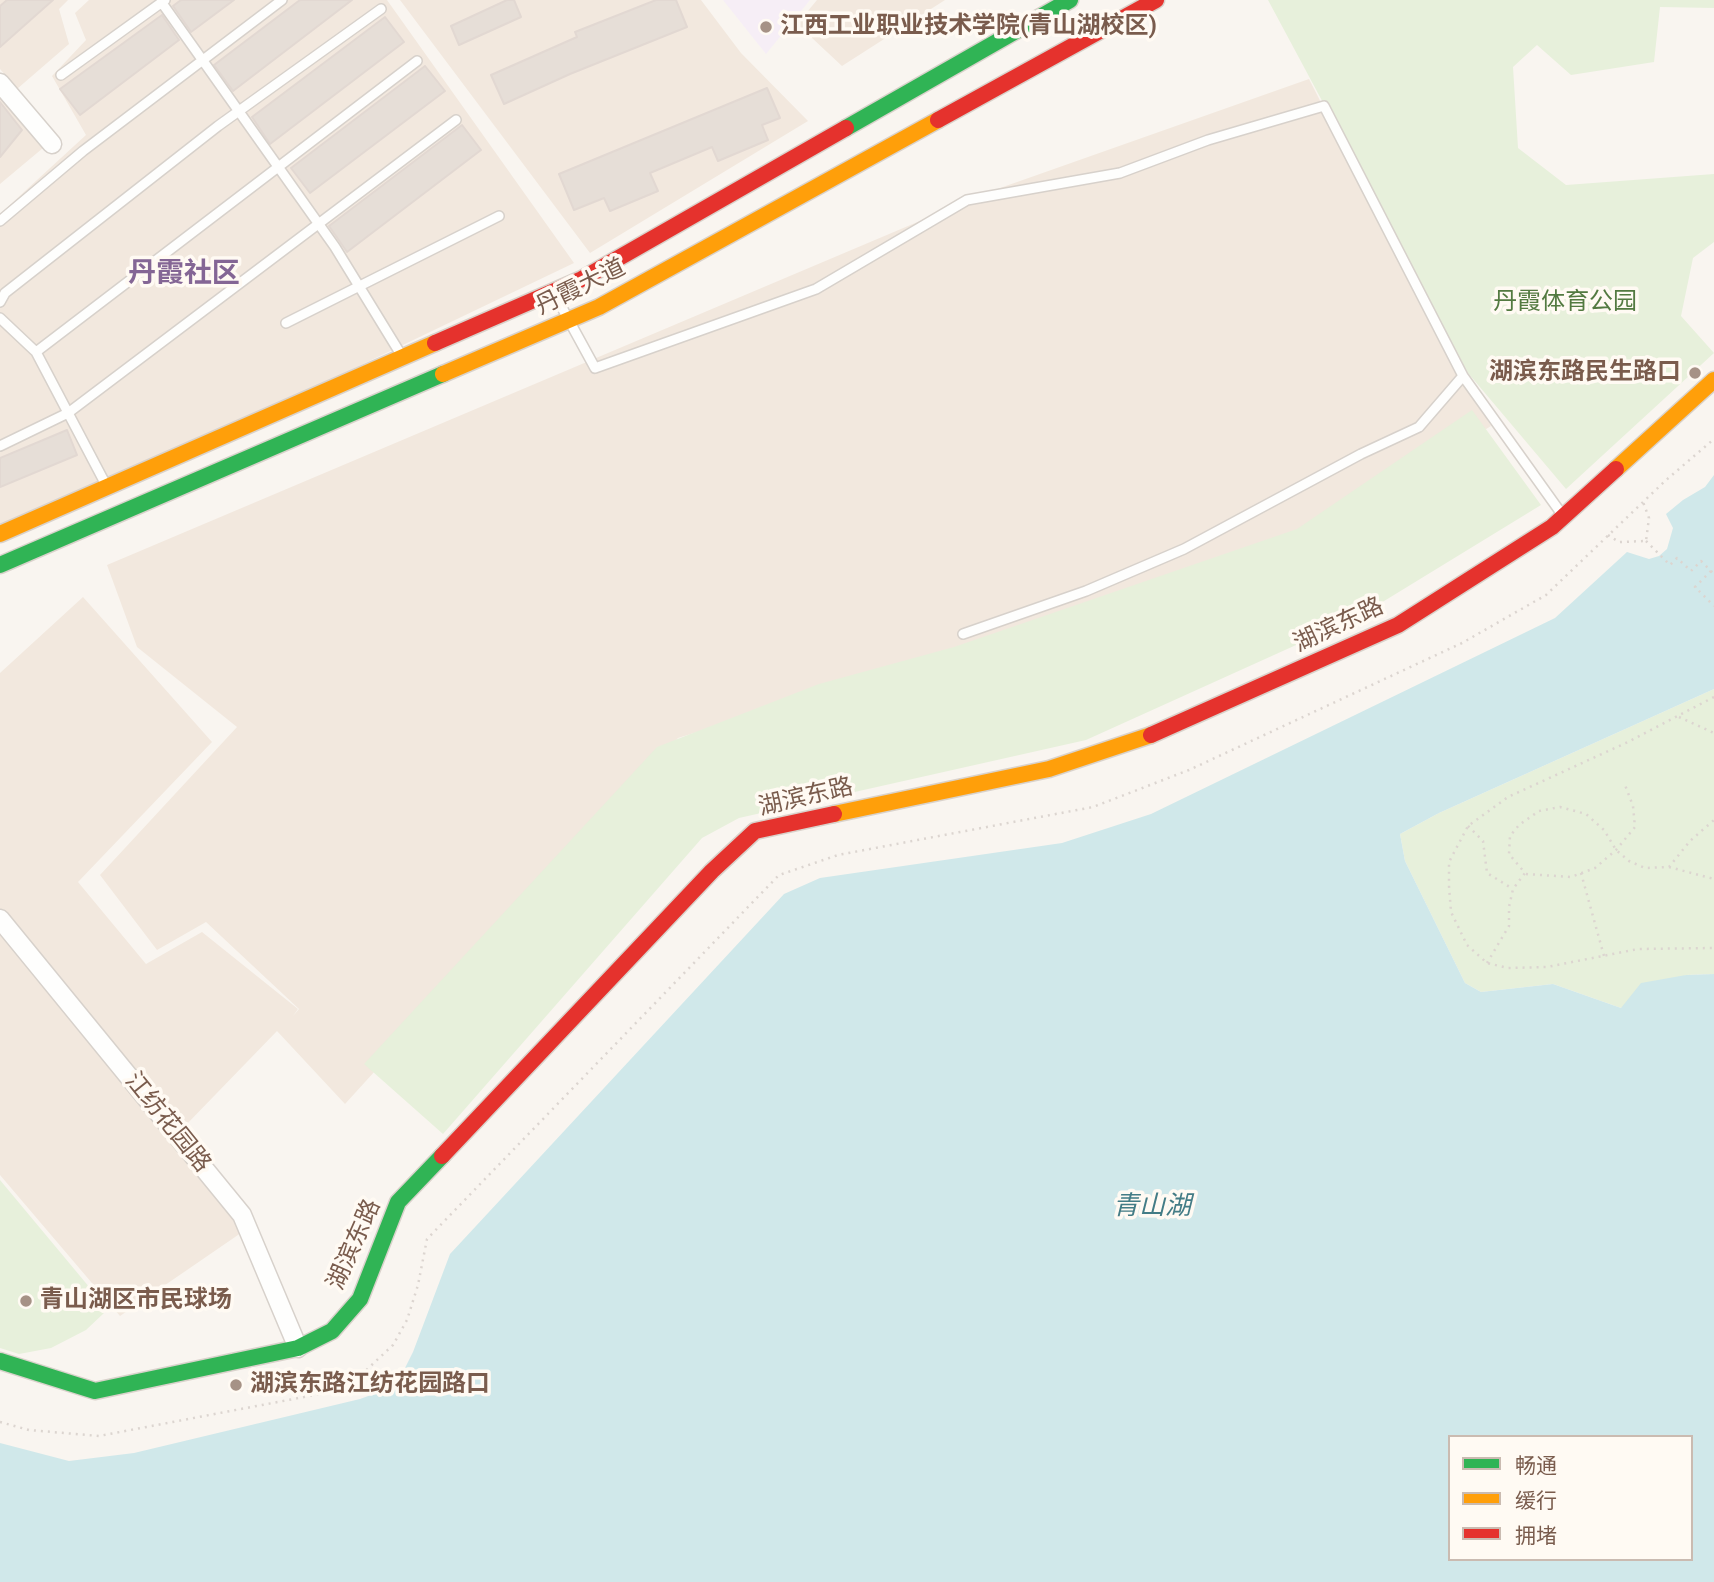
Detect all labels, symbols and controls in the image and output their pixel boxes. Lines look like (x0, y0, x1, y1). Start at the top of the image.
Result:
place label: 江西工业职业技术学院(青山湖校区) (780, 13, 1157, 41)
marker: 江西工业职业技术学院(青山湖校区) (758, 19, 774, 35)
street label: 丹霞大道 (532, 254, 630, 322)
district label: 丹霞社区 (128, 258, 240, 292)
park label: 丹霞体育公园 (1493, 289, 1637, 317)
place label: 湖滨东路民生路口 (1489, 359, 1681, 387)
marker: 湖滨东路民生路口 (1687, 365, 1703, 381)
street label: 湖滨东路 (1289, 593, 1389, 659)
street label: 湖滨东路 (756, 773, 856, 823)
street label: 江纺花园路 (118, 1067, 216, 1179)
water label: 青山湖 (1113, 1191, 1191, 1223)
street label: 湖滨东路 (322, 1195, 388, 1295)
place label: 青山湖区市民球场 (40, 1287, 232, 1315)
marker: 青山湖区市民球场 (18, 1293, 34, 1309)
place label: 湖滨东路江纺花园路口 (250, 1371, 490, 1399)
marker: 湖滨东路江纺花园路口 (228, 1377, 244, 1393)
legend (1448, 1435, 1693, 1561)
text: 畅通 (1515, 1454, 1557, 1478)
text: 缓行 (1515, 1489, 1557, 1513)
text: 拥堵 (1515, 1524, 1557, 1548)

